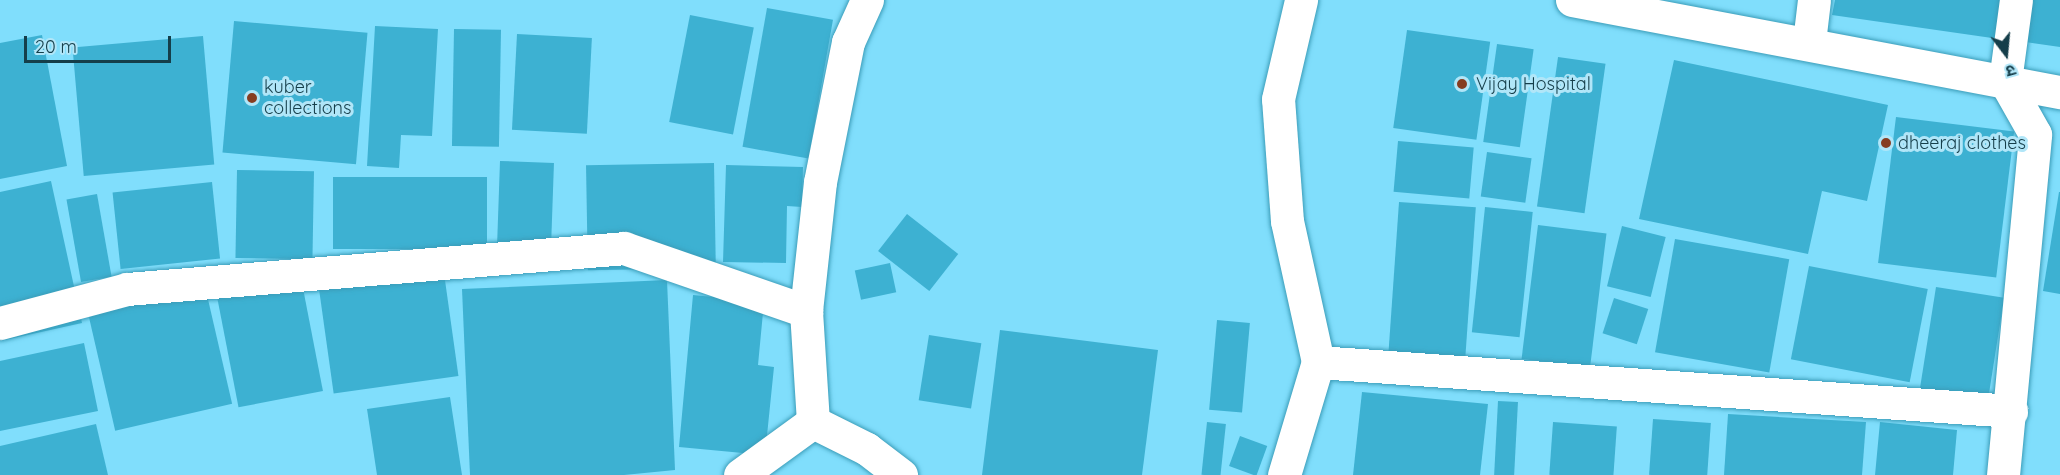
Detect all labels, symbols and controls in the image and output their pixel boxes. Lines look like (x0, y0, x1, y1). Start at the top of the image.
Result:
scale bar (27, 24, 174, 62)
north arrow (1976, 24, 2036, 84)
text: 20 m (35, 35, 77, 58)
text: उ (2004, 60, 2018, 82)
place label: Vijay Hospital (1476, 73, 1591, 95)
marker: Vijay Hospital (1453, 75, 1471, 93)
place label: kuber collections (264, 77, 351, 119)
marker: kuber collections (245, 91, 259, 105)
place label: dheeraj clothes (1898, 132, 2026, 154)
marker: dheeraj clothes (1879, 136, 1893, 150)

